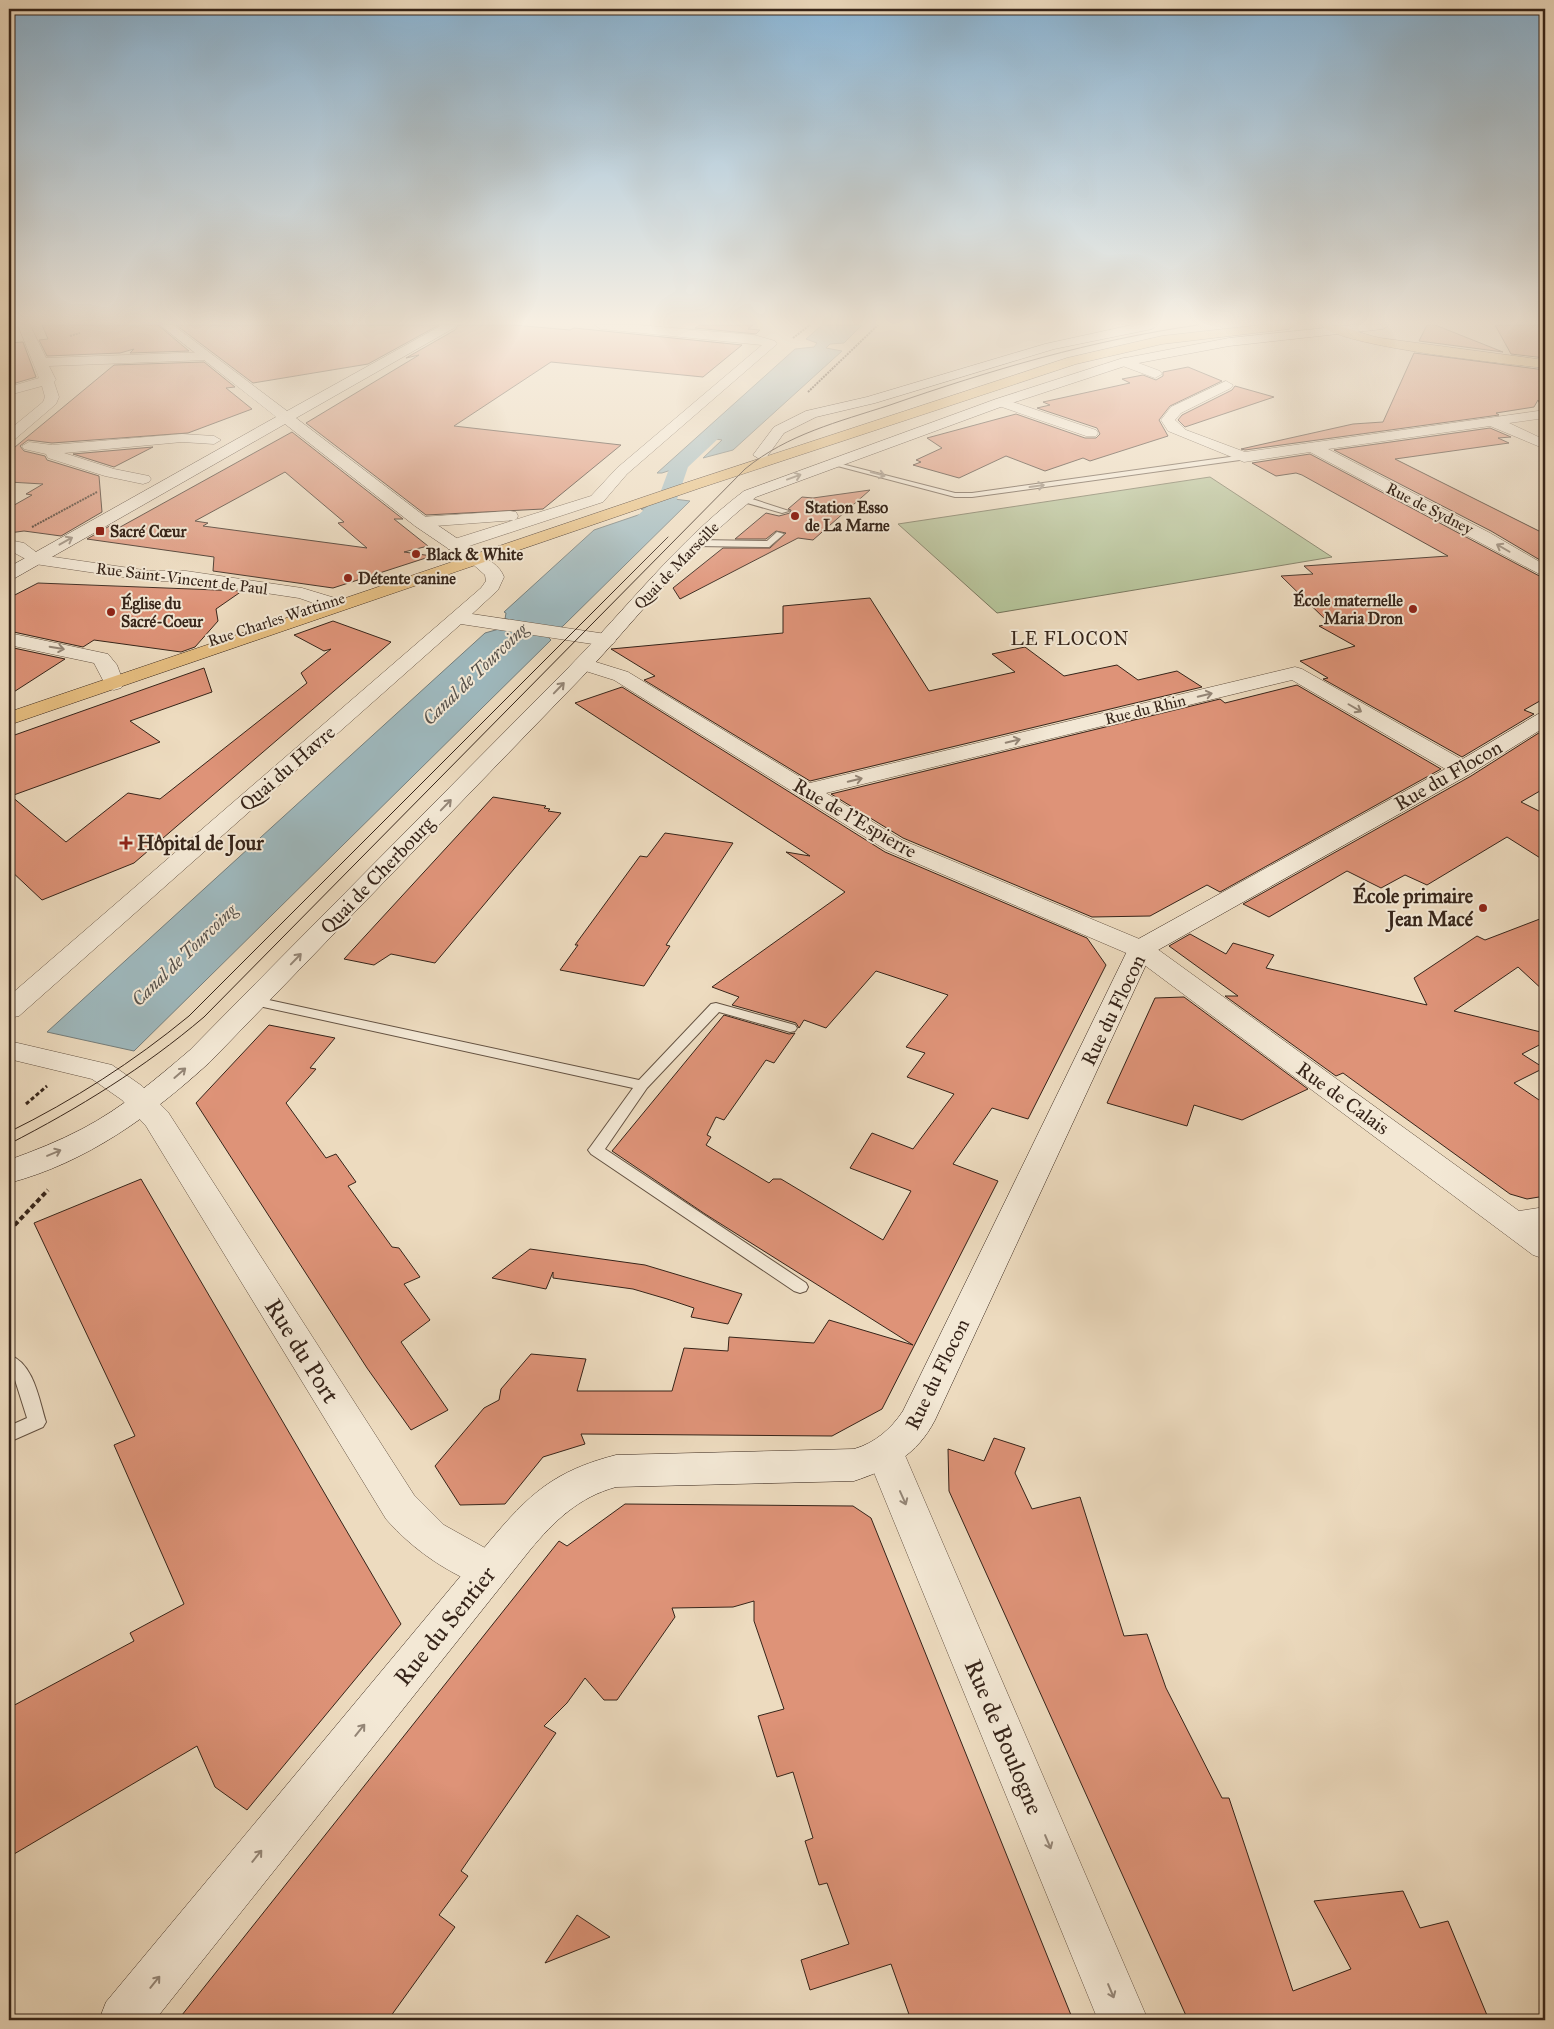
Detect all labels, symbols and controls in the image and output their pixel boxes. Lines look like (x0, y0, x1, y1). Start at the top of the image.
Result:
one-way arrow (869, 470, 885, 479)
one-way arrow (786, 472, 802, 481)
street label: Rue de Sydney (1383, 478, 1477, 539)
one-way arrow (1029, 481, 1045, 491)
place label: Station Esso de La Marne (805, 498, 890, 535)
marker: Station Esso de La Marne (789, 510, 801, 522)
street label: Quai de Marseille (630, 518, 723, 613)
place label: Sacré Cœur (110, 522, 188, 541)
marker: Sacré Cœur (94, 525, 106, 537)
one-way arrow (59, 536, 74, 546)
one-way arrow (1497, 542, 1511, 552)
place label: Black & White (426, 545, 523, 564)
marker: Black & White (410, 548, 422, 560)
street label: Rue Saint-Vincent de Paul (95, 559, 270, 599)
place label: Détente canine (358, 569, 456, 588)
marker: Détente canine (342, 572, 354, 584)
street label: Rue Charles Wattinne (205, 588, 348, 651)
place label: École maternelle Maria Dron (1293, 589, 1403, 628)
place label: Église du Sacré-Coeur (121, 592, 204, 631)
marker: École maternelle Maria Dron (1407, 603, 1419, 615)
marker: Église du Sacré-Coeur (105, 606, 117, 618)
water label: Canal de Tourcoing (418, 618, 533, 730)
district label: LE FLOCON (1011, 628, 1129, 650)
one-way arrow (48, 643, 64, 653)
one-way arrow (553, 682, 565, 695)
street label: Rue du Rhin (1103, 690, 1188, 729)
one-way arrow (1196, 690, 1212, 699)
one-way arrow (1348, 703, 1362, 713)
street label: Quai du Havre (234, 720, 340, 816)
street label: Rue du Flocon (1390, 734, 1506, 815)
one-way arrow (1004, 736, 1020, 745)
street label: Rue de l'Espierre (789, 773, 921, 863)
one-way arrow (846, 774, 862, 784)
one-way arrow (440, 799, 452, 811)
street label: Quai de Cherbourg (315, 811, 440, 939)
place label: Hôpital de Jour (137, 831, 264, 857)
marker: Hôpital de Jour (119, 836, 133, 850)
place label: École primaire Jean Macé (1353, 882, 1474, 933)
water label: Canal de Tourcoing (127, 899, 242, 1011)
marker: École primaire Jean Macé (1477, 902, 1489, 914)
street label: Rue du Flocon (1076, 951, 1150, 1069)
one-way arrow (290, 953, 302, 966)
street label: Rue de Calais (1292, 1056, 1394, 1140)
one-way arrow (174, 1067, 187, 1079)
one-way arrow (46, 1148, 61, 1158)
street label: Rue du Port (258, 1293, 346, 1409)
street label: Rue du Flocon (900, 1315, 974, 1433)
one-way arrow (899, 1490, 909, 1505)
street label: Rue du Sentier (388, 1560, 502, 1692)
street label: Rue de Boulogne (958, 1655, 1050, 1819)
one-way arrow (354, 1724, 365, 1737)
one-way arrow (1043, 1834, 1053, 1849)
one-way arrow (252, 1850, 263, 1863)
one-way arrow (150, 1976, 161, 1989)
one-way arrow (1107, 1984, 1116, 1999)

